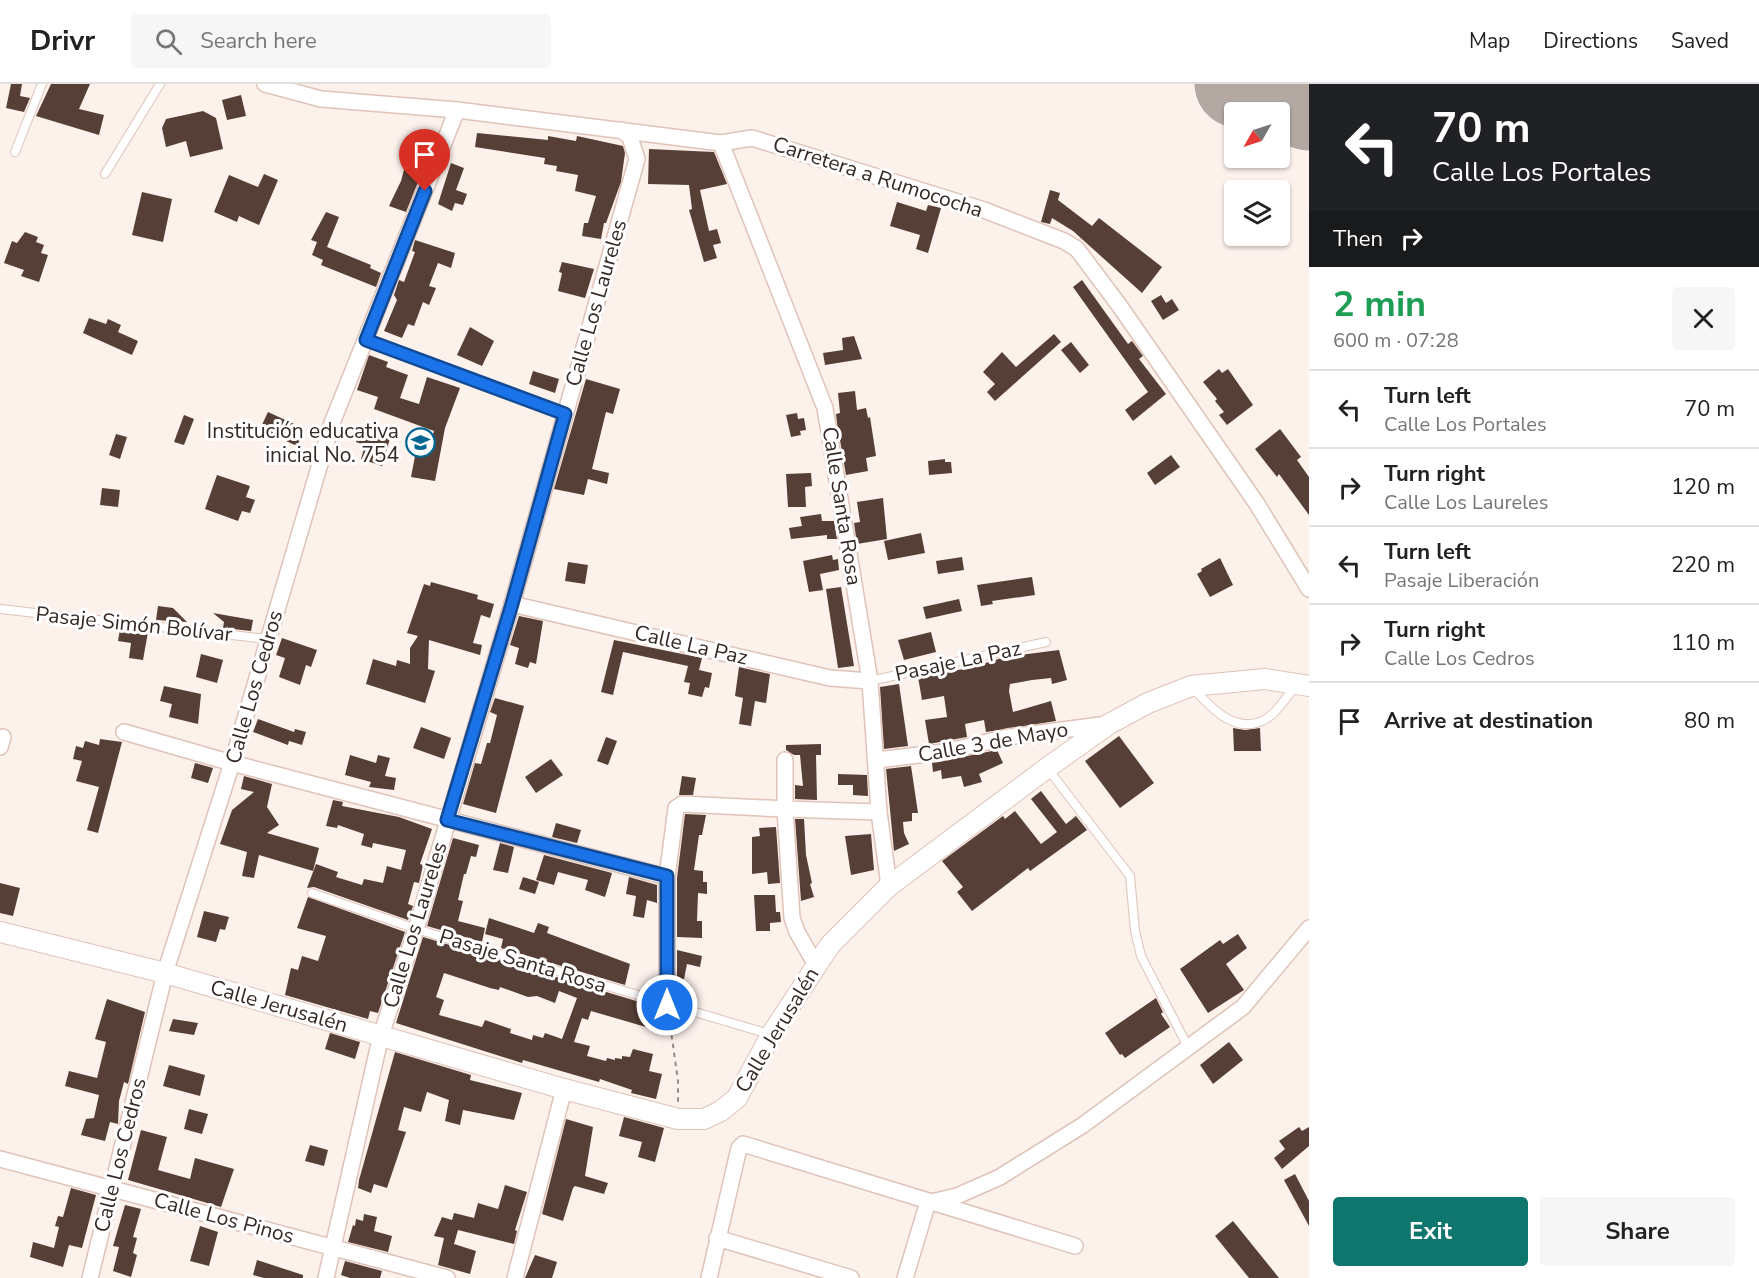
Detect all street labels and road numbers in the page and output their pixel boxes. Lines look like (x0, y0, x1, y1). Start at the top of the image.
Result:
street label: Carretera a Rumococha (769, 130, 987, 224)
street label: Calle Los Laureles (559, 216, 633, 390)
street label: Calle Santa Rosa (816, 425, 868, 587)
street label: Pasaje Simón Bolívar (34, 600, 234, 648)
street label: Calle Los Cedros (219, 607, 289, 767)
street label: Calle La Paz (632, 618, 751, 672)
street label: Pasaje La Paz (892, 634, 1024, 688)
street label: Calle 3 de Mayo (916, 715, 1070, 769)
street label: Calle Los Laureles (376, 838, 454, 1012)
street label: Pasaje Santa Rosa (436, 922, 610, 1000)
street label: Calle Jerusalén (729, 962, 825, 1098)
street label: Calle Jerusalén (207, 973, 351, 1039)
street label: Calle Los Cedros (87, 1075, 153, 1235)
street label: Calle Los Pinos (151, 1186, 297, 1250)

